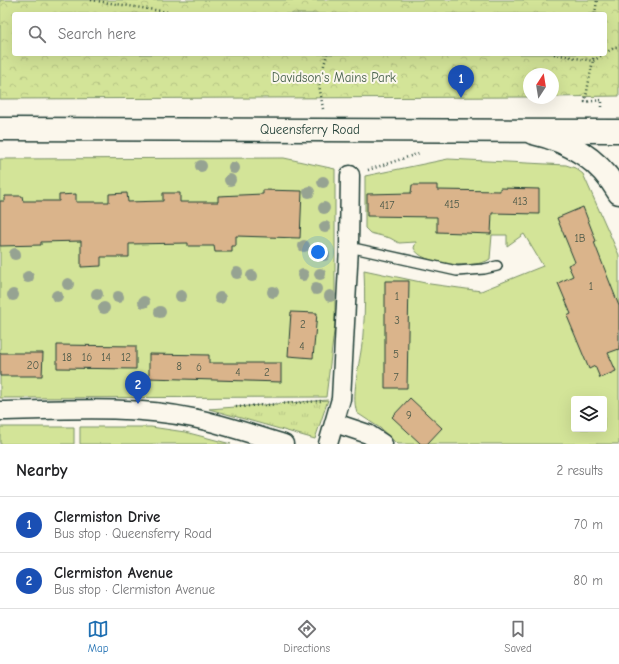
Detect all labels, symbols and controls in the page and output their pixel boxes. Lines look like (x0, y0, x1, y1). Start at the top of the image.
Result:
search box (12, 12, 607, 56)
icon: search (26, 23, 48, 45)
text: Search here (58, 25, 136, 43)
pin: 1 (448, 65, 474, 98)
north arrow (523, 68, 559, 104)
park label: Davidson's Mains Park (272, 70, 397, 85)
street label: Queensferry Road (260, 122, 360, 137)
house number: 413 (512, 195, 528, 208)
house number: 415 (444, 198, 460, 211)
house number: 417 (380, 199, 394, 212)
house number: 1B (574, 232, 586, 245)
your location (308, 242, 328, 262)
house number: 1 (589, 280, 593, 293)
house number: 1 (395, 290, 399, 303)
house number: 3 (394, 314, 400, 327)
house number: 2 (300, 318, 306, 331)
house number: 4 (299, 340, 305, 353)
house number: 5 (393, 348, 399, 361)
house number: 18 (62, 351, 72, 364)
house number: 16 (82, 351, 92, 364)
house number: 14 (101, 351, 111, 364)
house number: 12 (121, 351, 131, 364)
house number: 20 (27, 359, 39, 372)
house number: 8 (176, 360, 182, 373)
house number: 6 (196, 361, 202, 374)
house number: 4 (235, 366, 241, 379)
house number: 2 (264, 366, 270, 379)
pin: 2 (125, 371, 151, 404)
house number: 7 (393, 371, 399, 384)
map controls (571, 396, 607, 432)
button: layers (571, 396, 607, 432)
house number: 9 (406, 409, 412, 422)
text: Nearby (16, 461, 67, 480)
text: 2 results (556, 463, 603, 478)
text: Clermiston Drive (54, 508, 160, 526)
text: 1 (26, 517, 32, 532)
text: 70 m (574, 517, 603, 532)
text: Bus stop · Queensferry Road (54, 526, 212, 541)
text: Clermiston Avenue (54, 564, 173, 582)
text: 2 (26, 573, 32, 588)
text: 80 m (573, 573, 603, 588)
text: Bus stop · Clermiston Avenue (54, 582, 215, 597)
tab: Map (87, 618, 109, 655)
tab: Directions (283, 618, 330, 655)
tab: Saved (504, 618, 532, 655)

